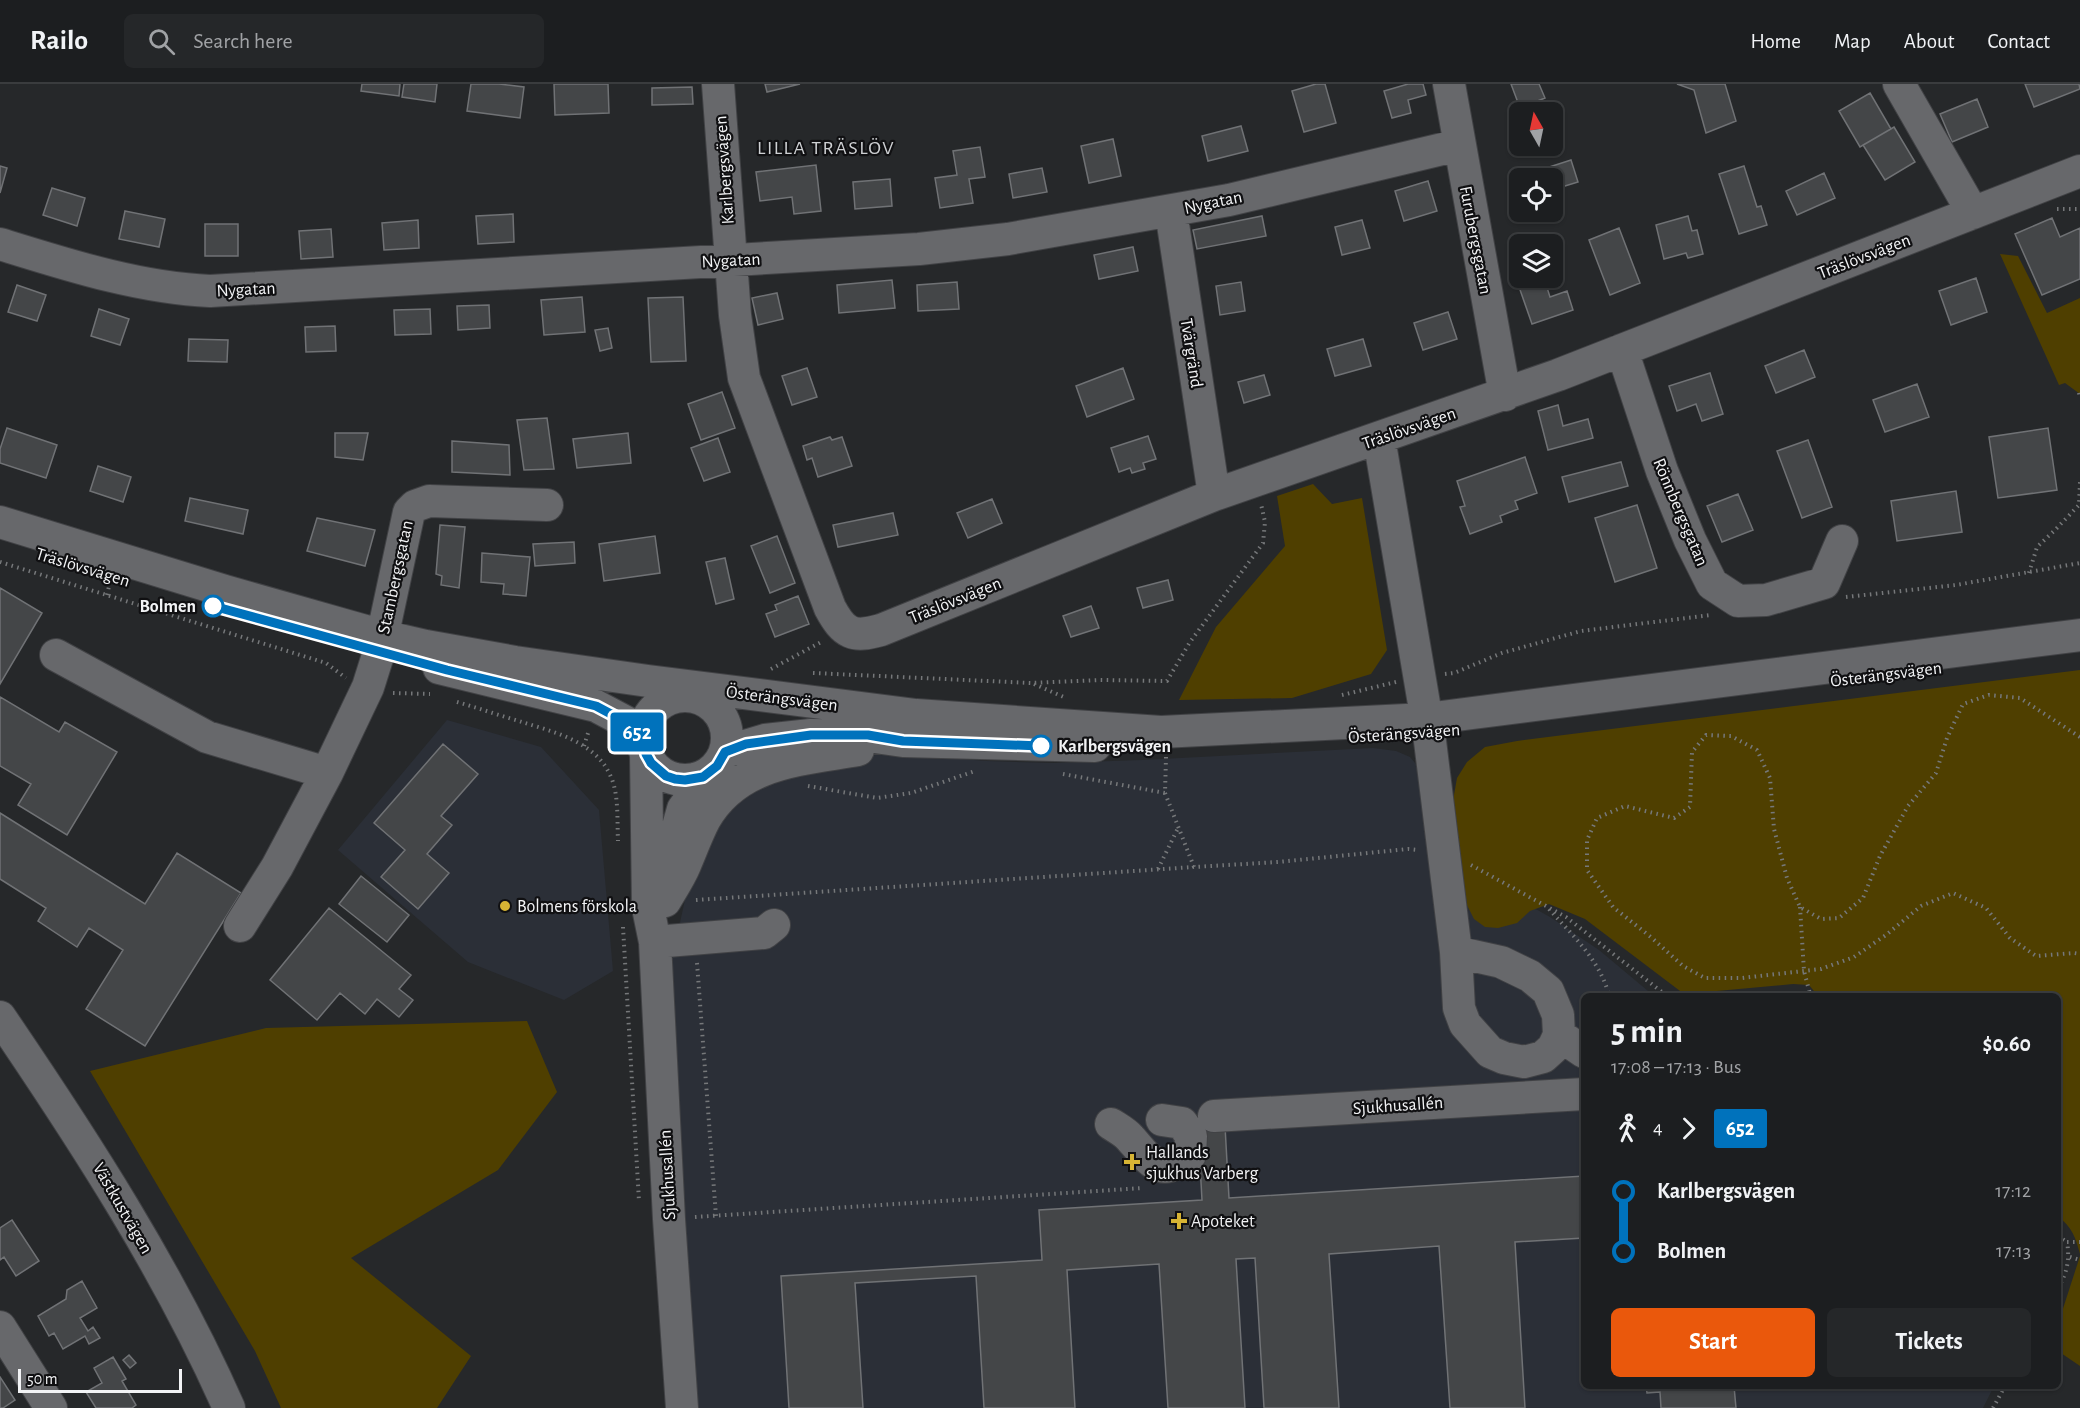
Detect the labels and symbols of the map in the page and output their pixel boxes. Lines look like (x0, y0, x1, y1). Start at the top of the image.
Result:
north arrow (1509, 102, 1563, 156)
street label: Karlbergsvägen (712, 115, 738, 225)
district label: LILLA TRÄSLÖV (757, 138, 895, 158)
street label: Furubergsgatan (1456, 185, 1494, 296)
street label: Nygatan (1182, 188, 1244, 218)
street label: Träslövsvägen (1816, 231, 1913, 283)
street label: Nygatan (701, 250, 761, 272)
street label: Nygatan (216, 279, 276, 301)
street label: Tvärgränd (1177, 317, 1205, 389)
street label: Träslövsvägen (1360, 405, 1458, 453)
street label: Rönnbergsgatan (1649, 456, 1711, 569)
street label: Stambergsgatan (375, 519, 417, 636)
street label: Träslövsvägen (33, 545, 132, 591)
street label: Träslövsvägen (907, 574, 1004, 628)
marker: Bolmen (202, 595, 224, 617)
place label: Bolmen (140, 598, 196, 616)
street label: Österängsvägen (1829, 657, 1943, 691)
street label: Österängsvägen (725, 681, 839, 715)
line badge: 652 (602, 712, 672, 752)
street label: Österängsvägen (1347, 719, 1461, 747)
marker: Karlbergsvägen (1030, 735, 1052, 757)
place label: Karlbergsvägen (1058, 738, 1171, 756)
place label: Bolmens förskola (517, 898, 637, 916)
marker: Bolmens förskola (498, 899, 512, 913)
street label: Sjukhusallén (1352, 1094, 1444, 1118)
street label: Sjukhusallén (657, 1129, 679, 1221)
place label: Hallands sjukhus Varberg (1146, 1144, 1258, 1183)
marker: Hallands sjukhus Varberg (1123, 1153, 1141, 1171)
street label: Västkustvägen (89, 1160, 155, 1257)
place label: Apoteket (1191, 1213, 1255, 1231)
marker: Apoteket (1172, 1214, 1186, 1228)
scale bar (18, 1366, 182, 1394)

